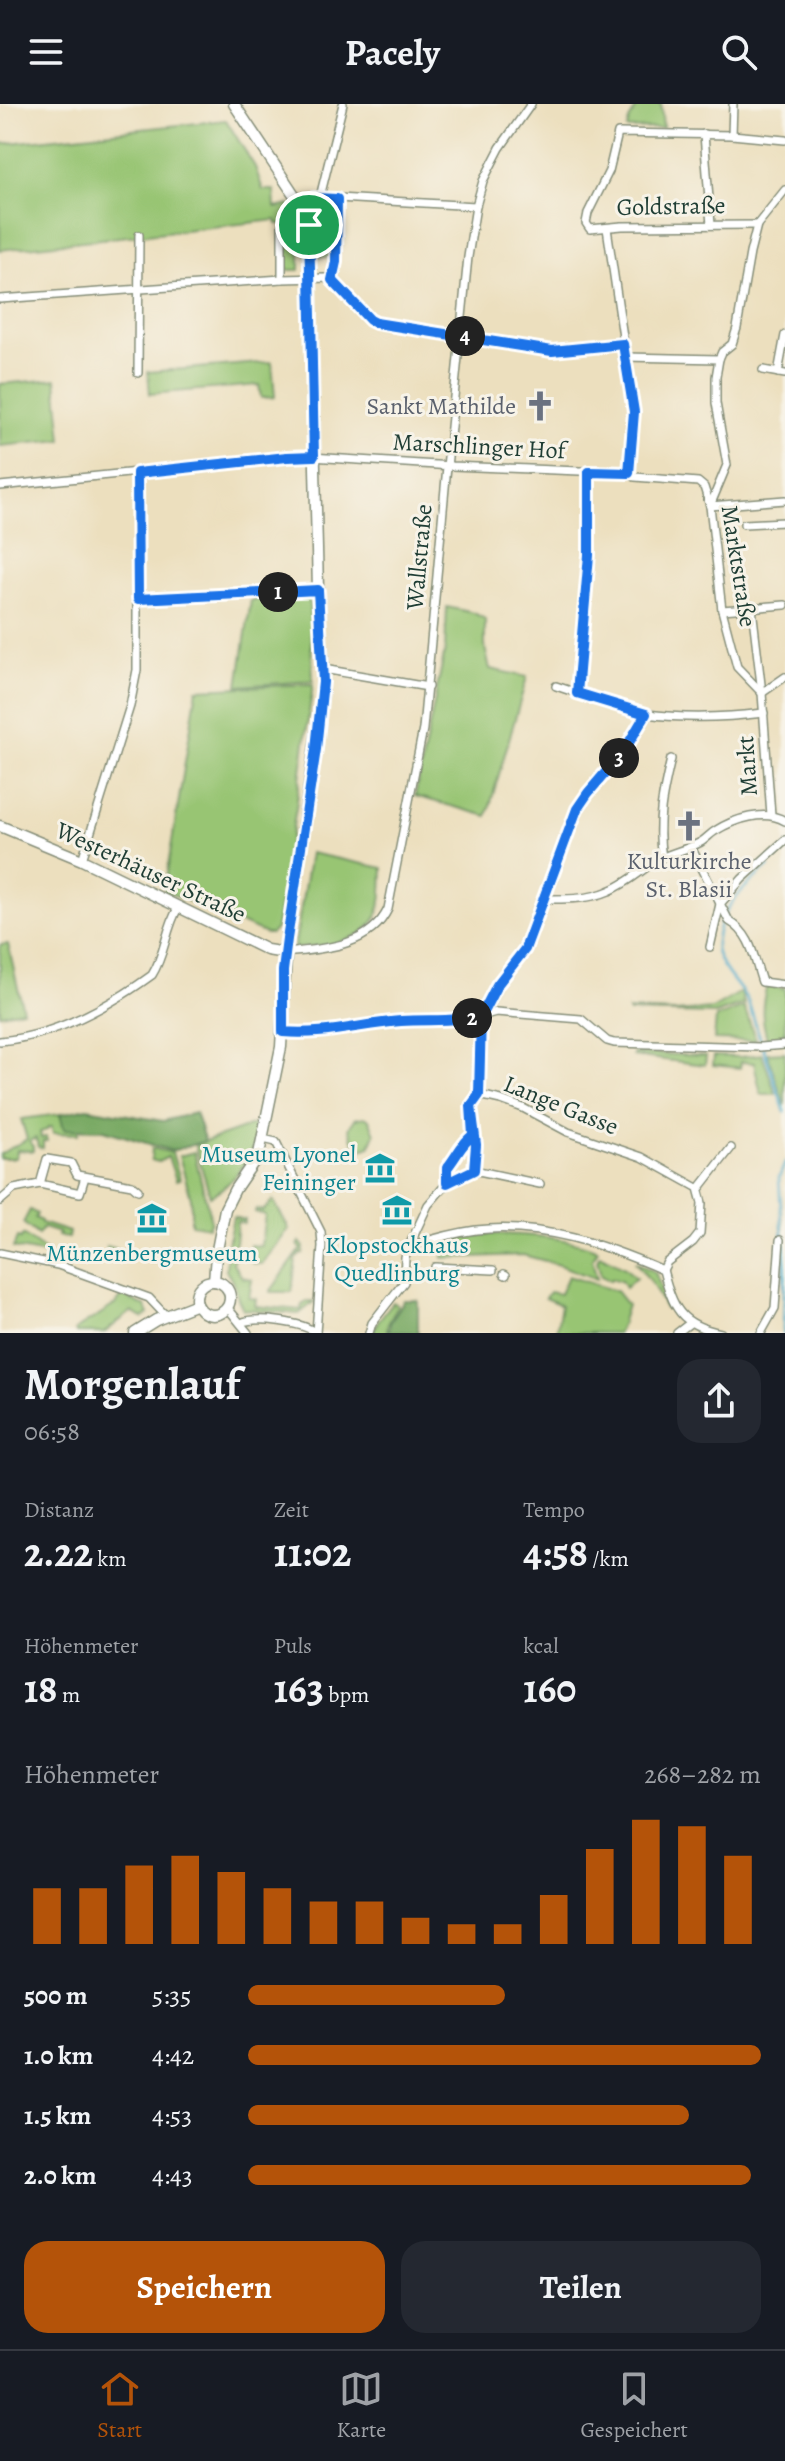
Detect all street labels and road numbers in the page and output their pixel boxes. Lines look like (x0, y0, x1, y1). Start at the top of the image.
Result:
street label: Goldstraße (616, 189, 726, 223)
street label: Marschlinger Hof (392, 425, 569, 467)
street label: Wallstraße (398, 503, 440, 612)
street label: Marktstraße (714, 503, 764, 629)
street label: Markt (729, 735, 765, 797)
street label: Westerhäuser Straße (50, 814, 251, 930)
street label: Lange Gasse (499, 1067, 623, 1143)

